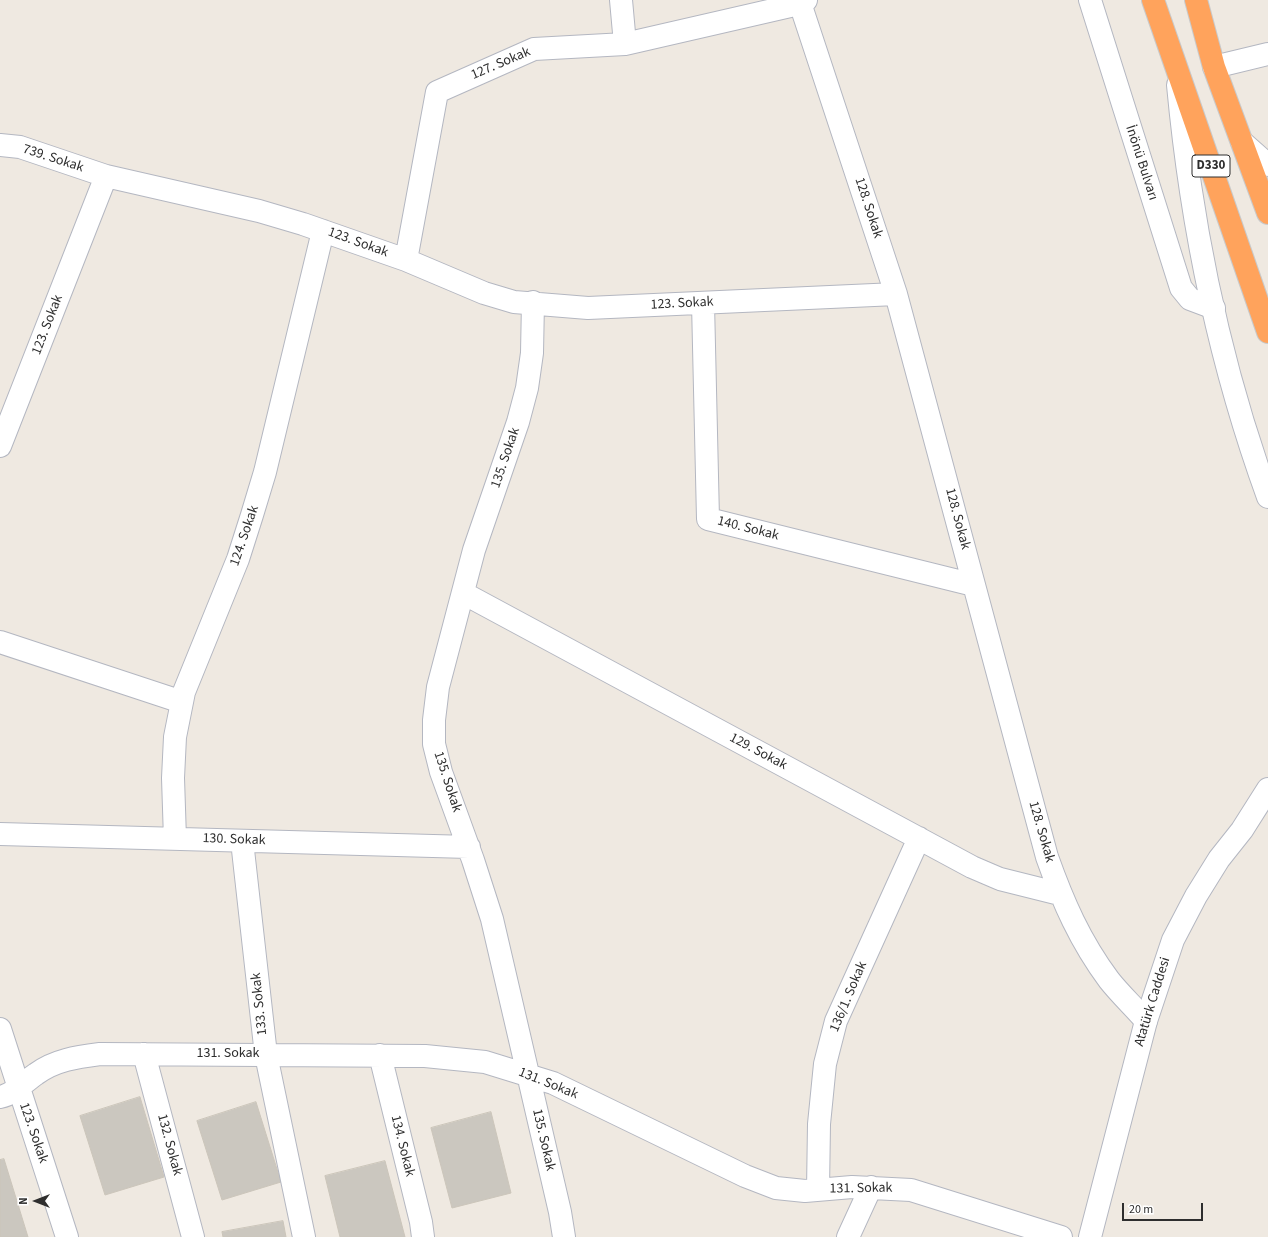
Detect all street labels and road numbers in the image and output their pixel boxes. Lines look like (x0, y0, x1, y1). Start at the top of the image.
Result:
street label: 127. Sokak (469, 44, 533, 84)
street label: İnönü Bulvarı (1121, 123, 1161, 203)
street label: 739. Sokak (20, 141, 86, 177)
road number: D330 (1192, 155, 1230, 177)
street label: 128. Sokak (850, 175, 886, 241)
street label: 123. Sokak (326, 224, 390, 262)
street label: 123. Sokak (29, 293, 67, 357)
street label: 123. Sokak (650, 294, 714, 314)
street label: 135. Sokak (488, 425, 524, 491)
street label: 128. Sokak (941, 486, 973, 552)
street label: 124. Sokak (227, 503, 263, 569)
street label: 140. Sokak (715, 513, 781, 545)
street label: 129. Sokak (726, 730, 790, 774)
street label: 135. Sokak (429, 749, 465, 815)
street label: 128. Sokak (1024, 799, 1058, 865)
street label: 130. Sokak (202, 831, 266, 849)
street label: Atatürk Caddesi (1131, 955, 1175, 1049)
street label: 136/1. Sokak (827, 959, 871, 1035)
street label: 133. Sokak (248, 972, 272, 1036)
street label: 131. Sokak (197, 1046, 259, 1062)
street label: 131. Sokak (516, 1064, 580, 1104)
street label: 123. Sokak (15, 1100, 51, 1166)
street label: 135. Sokak (528, 1107, 558, 1173)
street label: 132. Sokak (153, 1112, 185, 1178)
street label: 134. Sokak (386, 1113, 418, 1179)
street label: 131. Sokak (829, 1180, 893, 1198)

